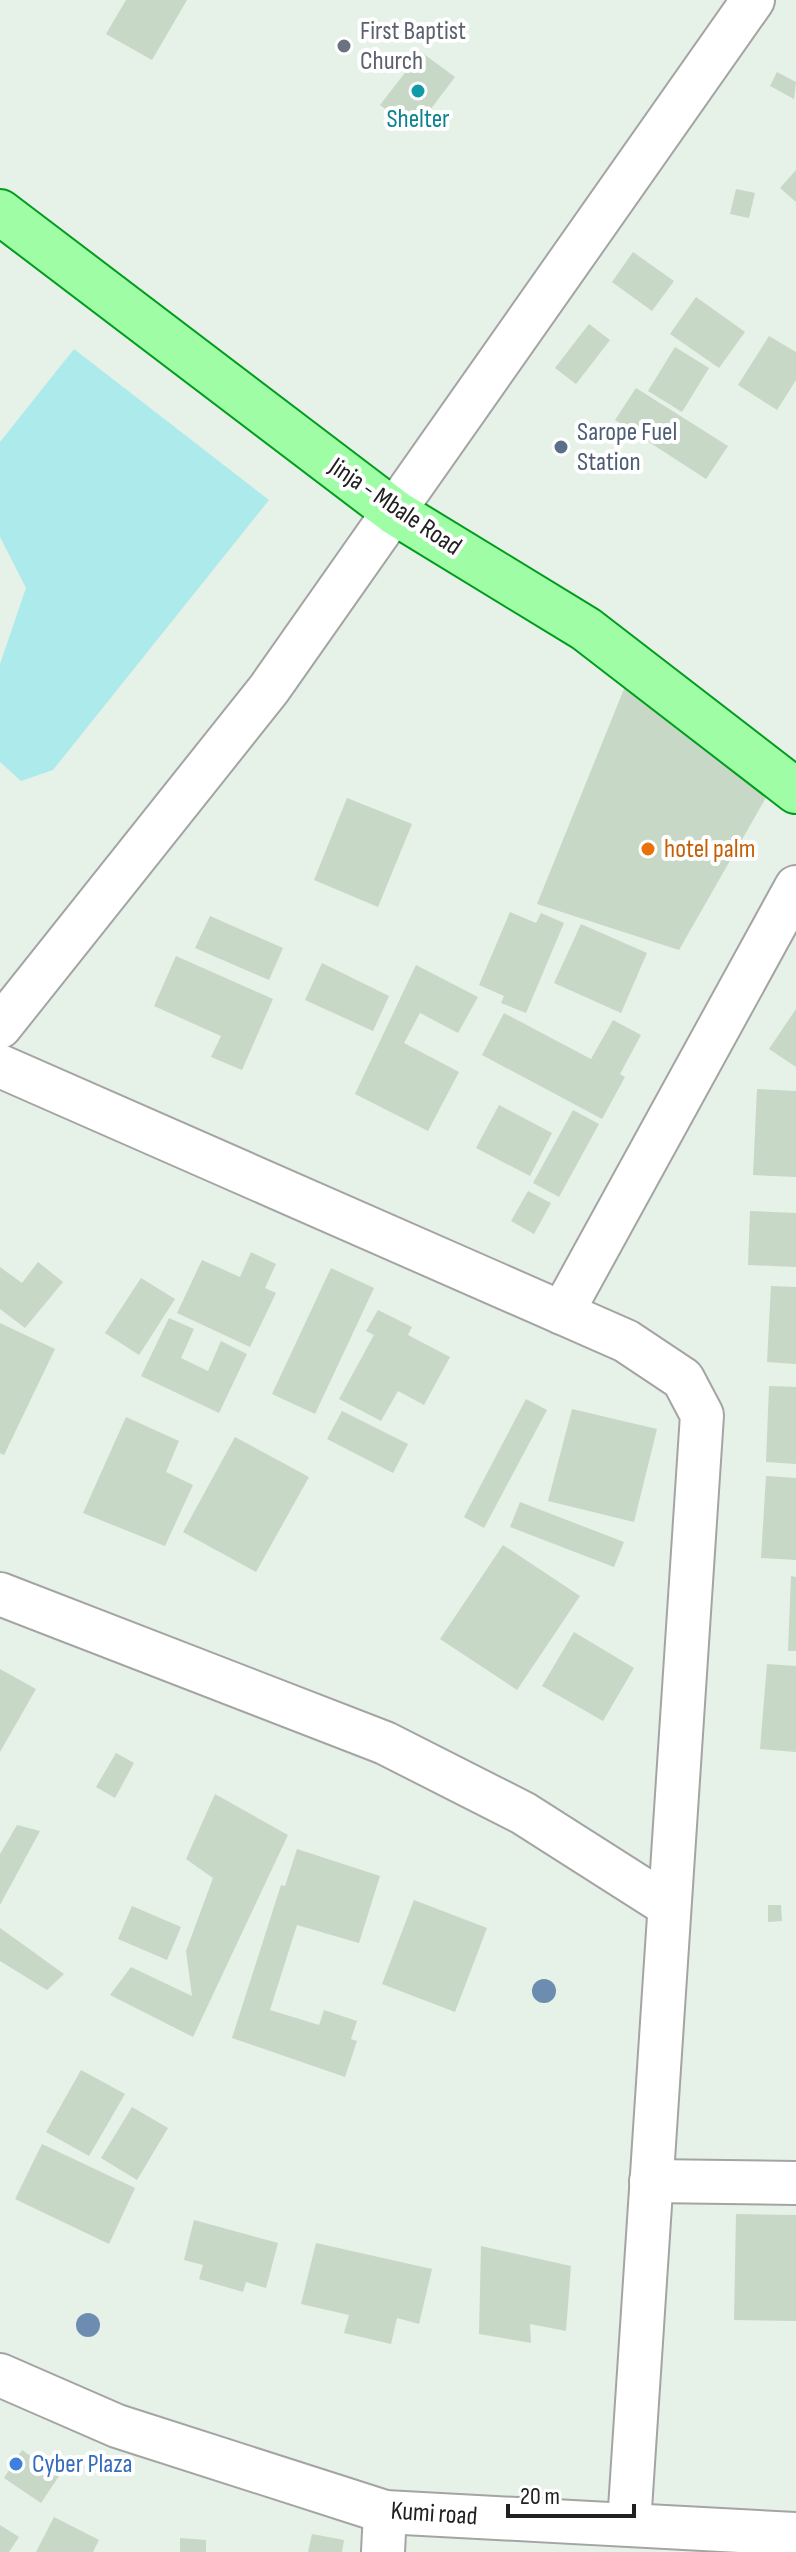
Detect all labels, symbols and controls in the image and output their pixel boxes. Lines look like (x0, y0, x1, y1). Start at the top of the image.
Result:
place label: First Baptist Church (360, 16, 466, 77)
marker: First Baptist Church (335, 37, 353, 55)
marker: Shelter (409, 82, 427, 100)
place label: Shelter (386, 104, 450, 135)
place label: Sarope Fuel Station (577, 417, 677, 478)
marker: Sarope Fuel Station (552, 438, 570, 456)
street label: Jinja - Mbale Road (322, 451, 467, 563)
place label: hotel palm (664, 834, 755, 865)
marker: hotel palm (639, 840, 657, 858)
place label: Cyber Plaza (32, 2449, 133, 2480)
marker: Cyber Plaza (7, 2455, 25, 2473)
scale bar (508, 2468, 634, 2518)
text: 20 m (520, 2482, 560, 2511)
street label: Kumi road (390, 2496, 478, 2532)

